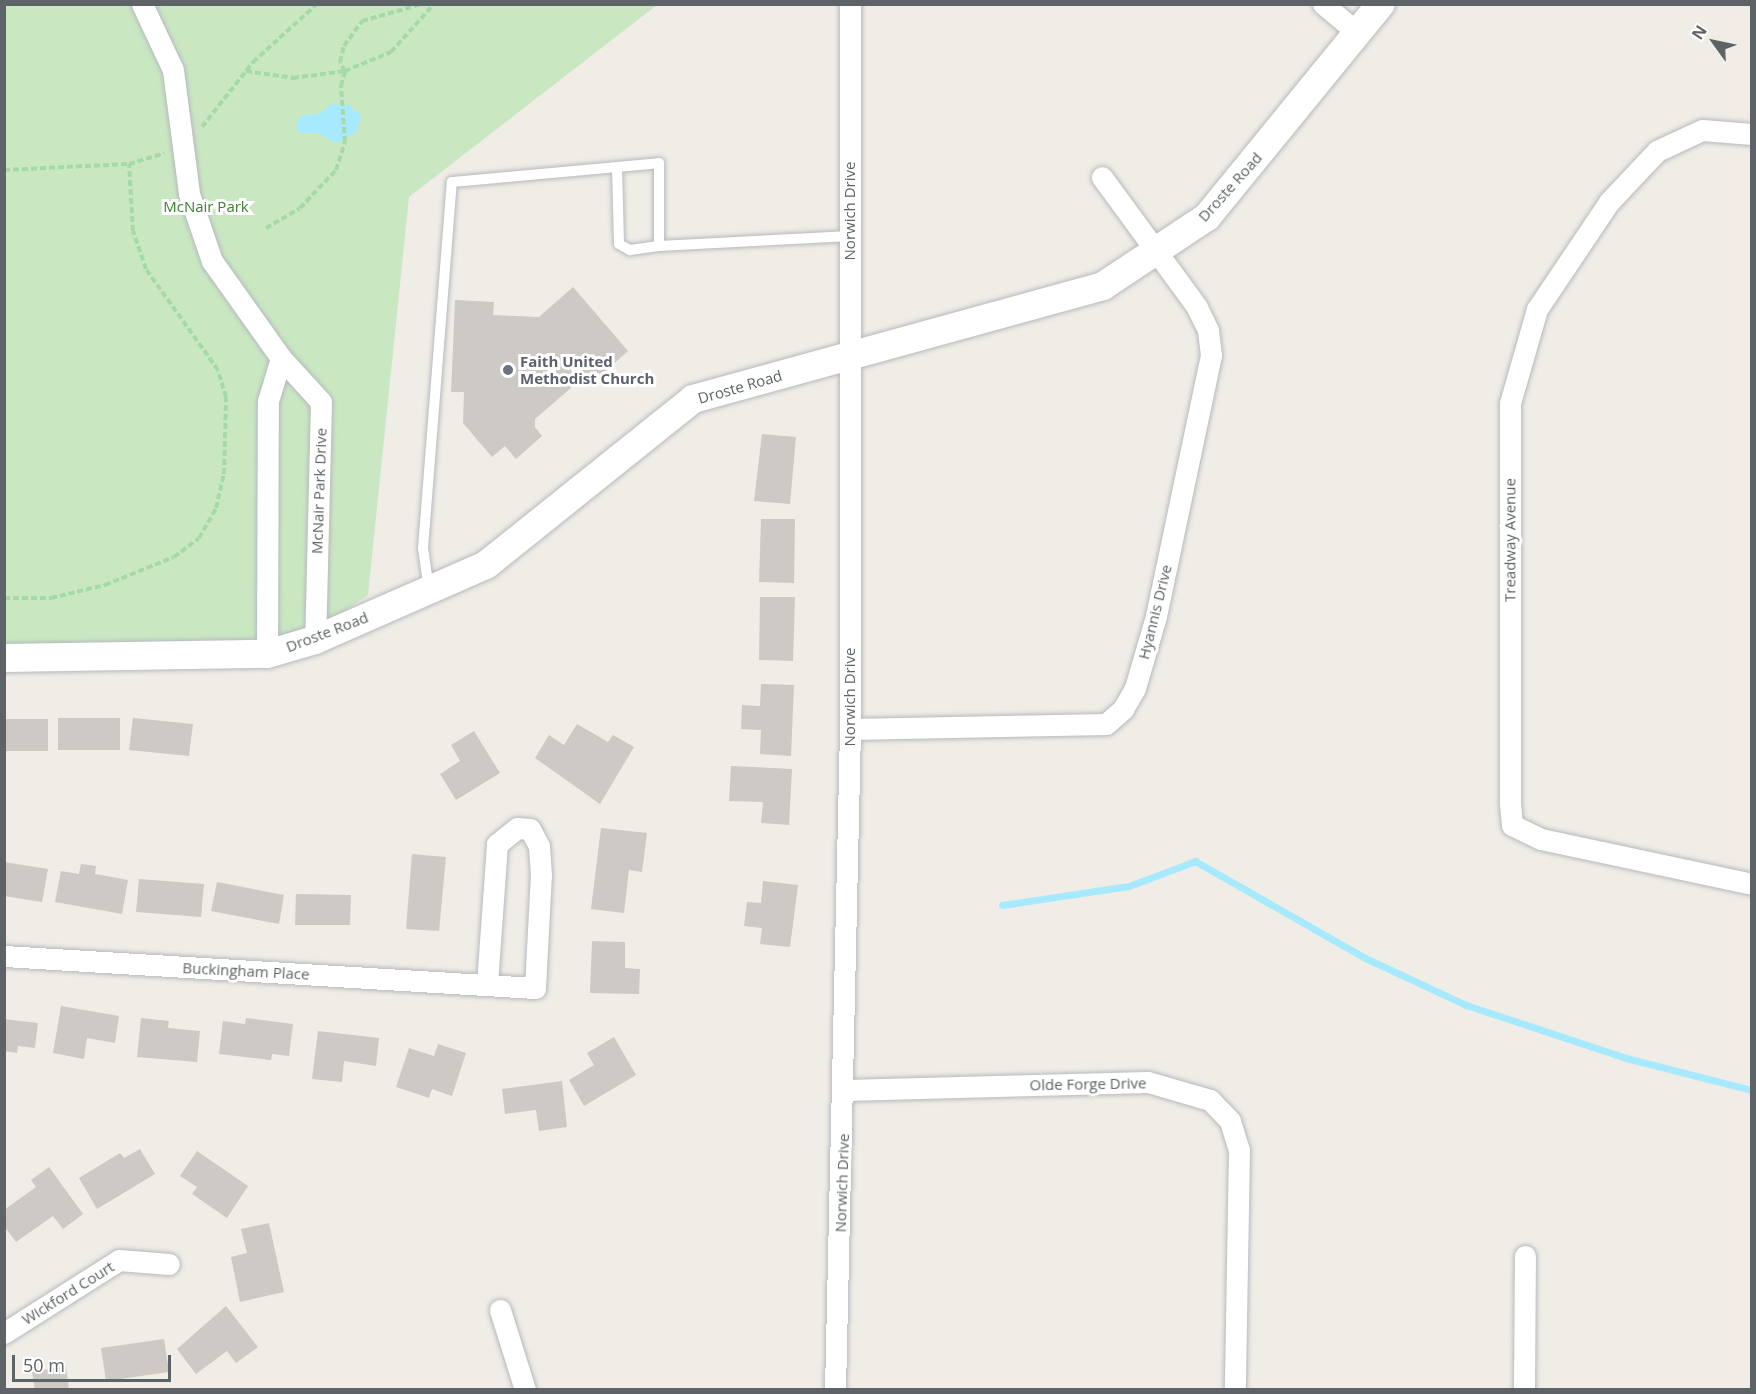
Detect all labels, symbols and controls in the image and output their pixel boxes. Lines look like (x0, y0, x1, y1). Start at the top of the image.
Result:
north arrow (1684, 12, 1744, 72)
text: N (1686, 21, 1712, 44)
street label: Droste Road (1194, 149, 1266, 225)
street label: Norwich Drive (841, 162, 859, 260)
park label: McNair Park (163, 198, 249, 216)
place label: Faith United Methodist Church (520, 352, 654, 387)
marker: Faith United Methodist Church (501, 363, 515, 377)
street label: Droste Road (696, 366, 784, 408)
street label: McNair Park Drive (308, 428, 330, 554)
street label: Treadway Avenue (1501, 478, 1519, 602)
street label: Hyannis Drive (1135, 563, 1175, 661)
street label: Droste Road (283, 608, 371, 656)
street label: Norwich Drive (841, 648, 859, 746)
street label: Buckingham Place (182, 959, 310, 983)
street label: Olde Forge Drive (1029, 1074, 1147, 1094)
street label: Norwich Drive (831, 1133, 853, 1233)
street label: Wickford Court (19, 1258, 117, 1328)
scale bar (15, 1343, 174, 1381)
text: 50 m (23, 1353, 65, 1377)

